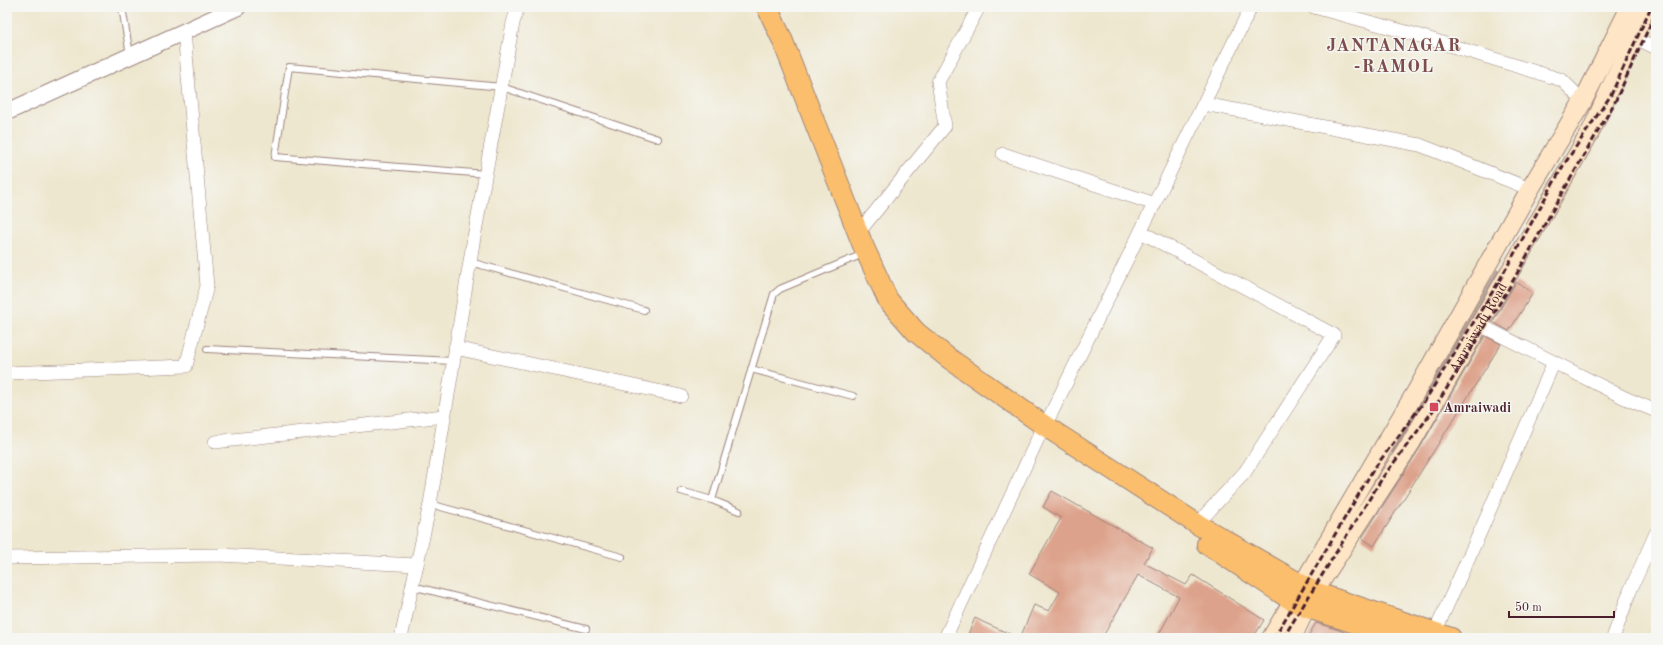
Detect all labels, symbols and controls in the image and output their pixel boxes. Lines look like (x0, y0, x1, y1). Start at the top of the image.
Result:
district label: JANTANAGAR -RAMOL (1326, 37, 1462, 76)
street label: Amraiwadi Road (1447, 280, 1510, 376)
marker: Amraiwadi (1428, 401, 1440, 413)
place label: Amraiwadi (1443, 401, 1511, 415)
scale bar (1509, 593, 1614, 619)
text: 50 m (1515, 601, 1542, 614)

